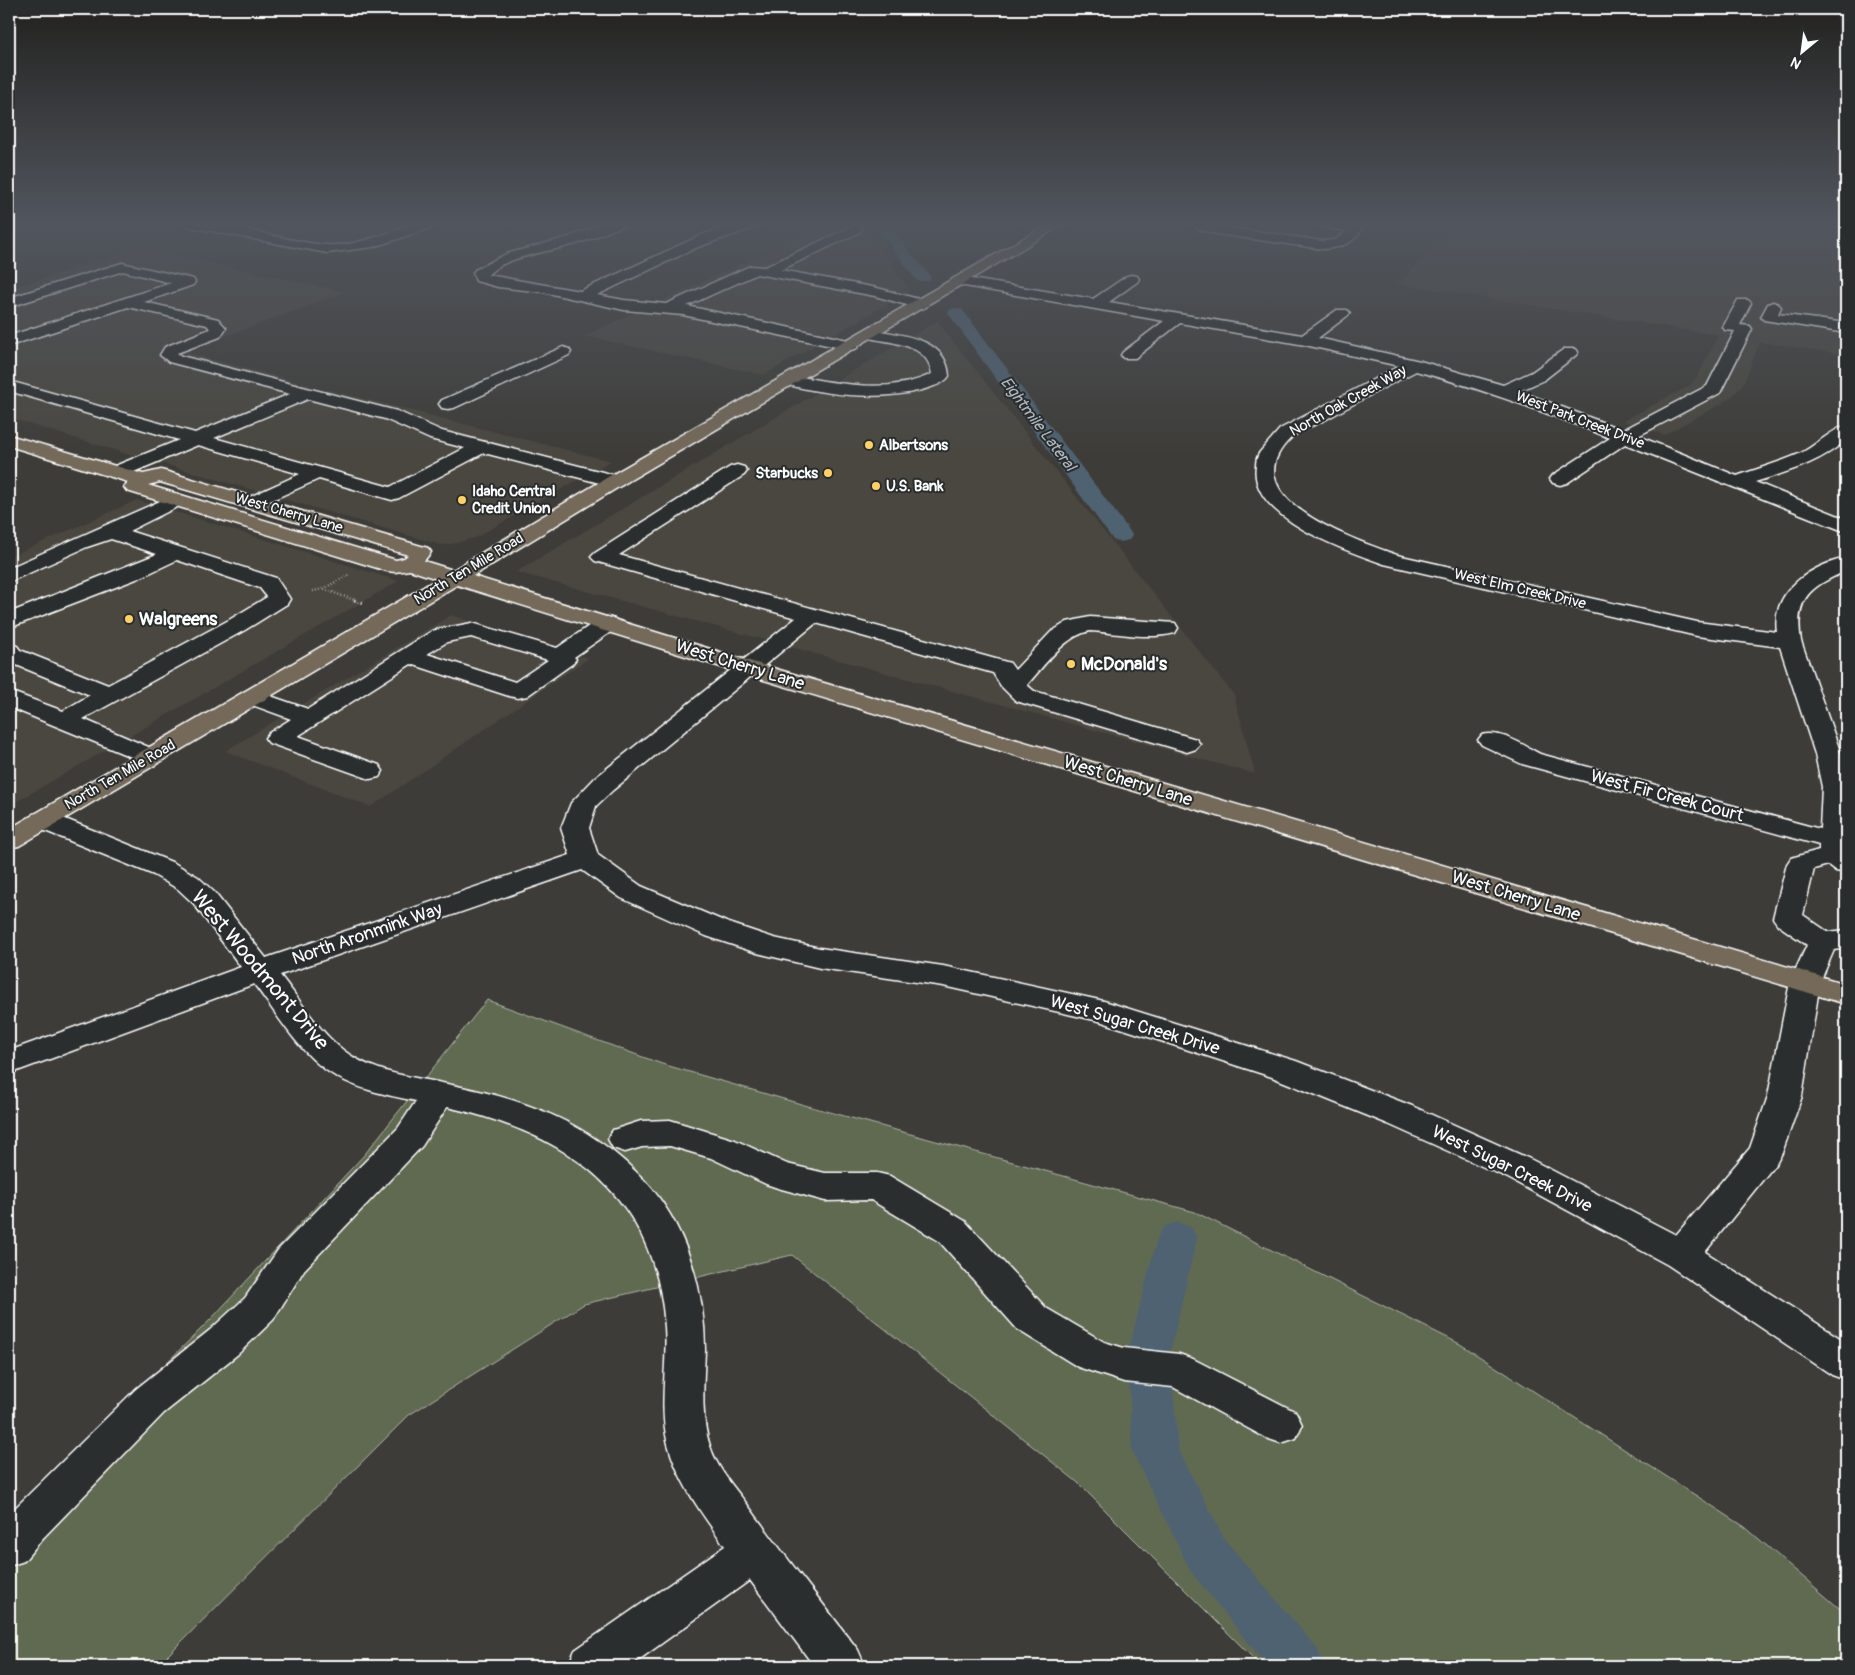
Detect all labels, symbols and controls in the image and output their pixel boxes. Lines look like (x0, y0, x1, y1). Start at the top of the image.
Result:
north arrow (1778, 28, 1828, 78)
text: N (1788, 53, 1804, 73)
street label: North Oak Creek Way (1286, 361, 1410, 441)
water label: Eightmile Lateral (996, 373, 1081, 477)
street label: West Park Creek Drive (1513, 387, 1648, 454)
place label: Albertsons (879, 436, 948, 455)
marker: Albertsons (863, 439, 875, 451)
place label: Starbucks (755, 464, 818, 483)
marker: Starbucks (822, 467, 834, 479)
place label: U.S. Bank (886, 477, 944, 496)
marker: U.S. Bank (870, 480, 882, 492)
place label: Idaho Central Credit Union (472, 482, 556, 518)
street label: West Cherry Lane (233, 489, 346, 538)
marker: Idaho Central Credit Union (456, 494, 468, 506)
street label: North Ten Mile Road (411, 529, 527, 609)
street label: West Elm Creek Drive (1452, 565, 1588, 614)
place label: Walgreens (139, 608, 218, 631)
marker: Walgreens (123, 613, 135, 625)
street label: West Cherry Lane (673, 635, 807, 696)
place label: McDonald's (1081, 653, 1168, 676)
marker: McDonald's (1065, 658, 1077, 670)
street label: North Ten Mile Road (61, 736, 179, 814)
street label: West Cherry Lane (1061, 751, 1195, 812)
street label: West Fir Creek Court (1588, 764, 1747, 828)
street label: West Cherry Lane (1449, 866, 1583, 927)
street label: West Woodmont Drive (185, 884, 335, 1056)
street label: North Aronmink Way (289, 897, 445, 970)
street label: West Sugar Creek Drive (1047, 990, 1223, 1060)
street label: West Sugar Creek Drive (1428, 1120, 1596, 1218)

